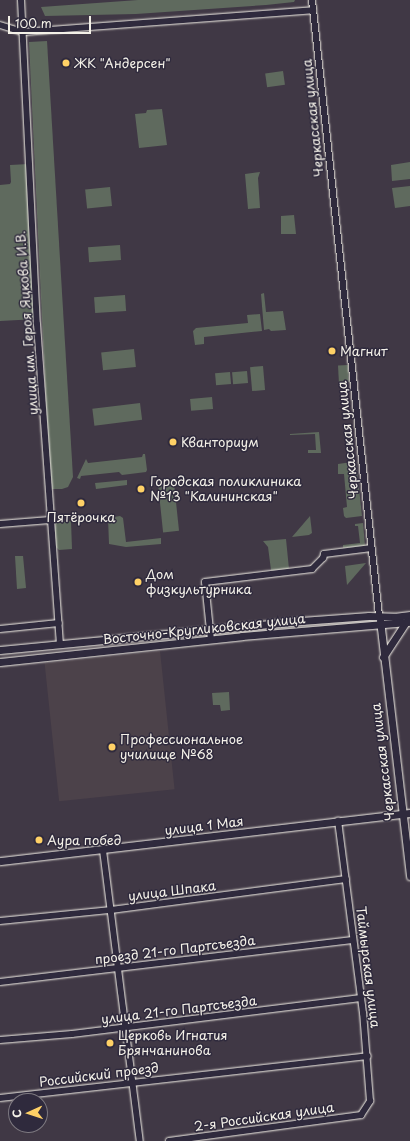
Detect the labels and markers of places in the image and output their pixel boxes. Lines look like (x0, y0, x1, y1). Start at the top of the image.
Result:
place label: ЖК "Андерсен" (74, 55, 171, 71)
marker: ЖК "Андерсен" (61, 58, 71, 68)
place label: Магнит (340, 343, 388, 359)
marker: Магнит (327, 346, 337, 356)
place label: Кванториум (181, 434, 259, 450)
marker: Кванториум (168, 437, 178, 447)
place label: Городская поликлиника №13 "Калининская" (150, 474, 302, 505)
marker: Городская поликлиника №13 "Калининская" (135, 483, 147, 495)
marker: Пятёрочка (76, 498, 86, 508)
place label: Пятёрочка (47, 509, 115, 525)
place label: Дом физкультурника (146, 567, 252, 598)
marker: Дом физкультурника (133, 577, 143, 587)
place label: Профессиональное училище №68 (120, 732, 243, 763)
marker: Профессиональное училище №68 (107, 742, 117, 752)
place label: Аура побед (47, 832, 122, 848)
marker: Аура побед (34, 835, 44, 845)
place label: Церковь Игнатия Брянчанинова (118, 1028, 227, 1059)
marker: Церковь Игнатия Брянчанинова (105, 1038, 115, 1048)

